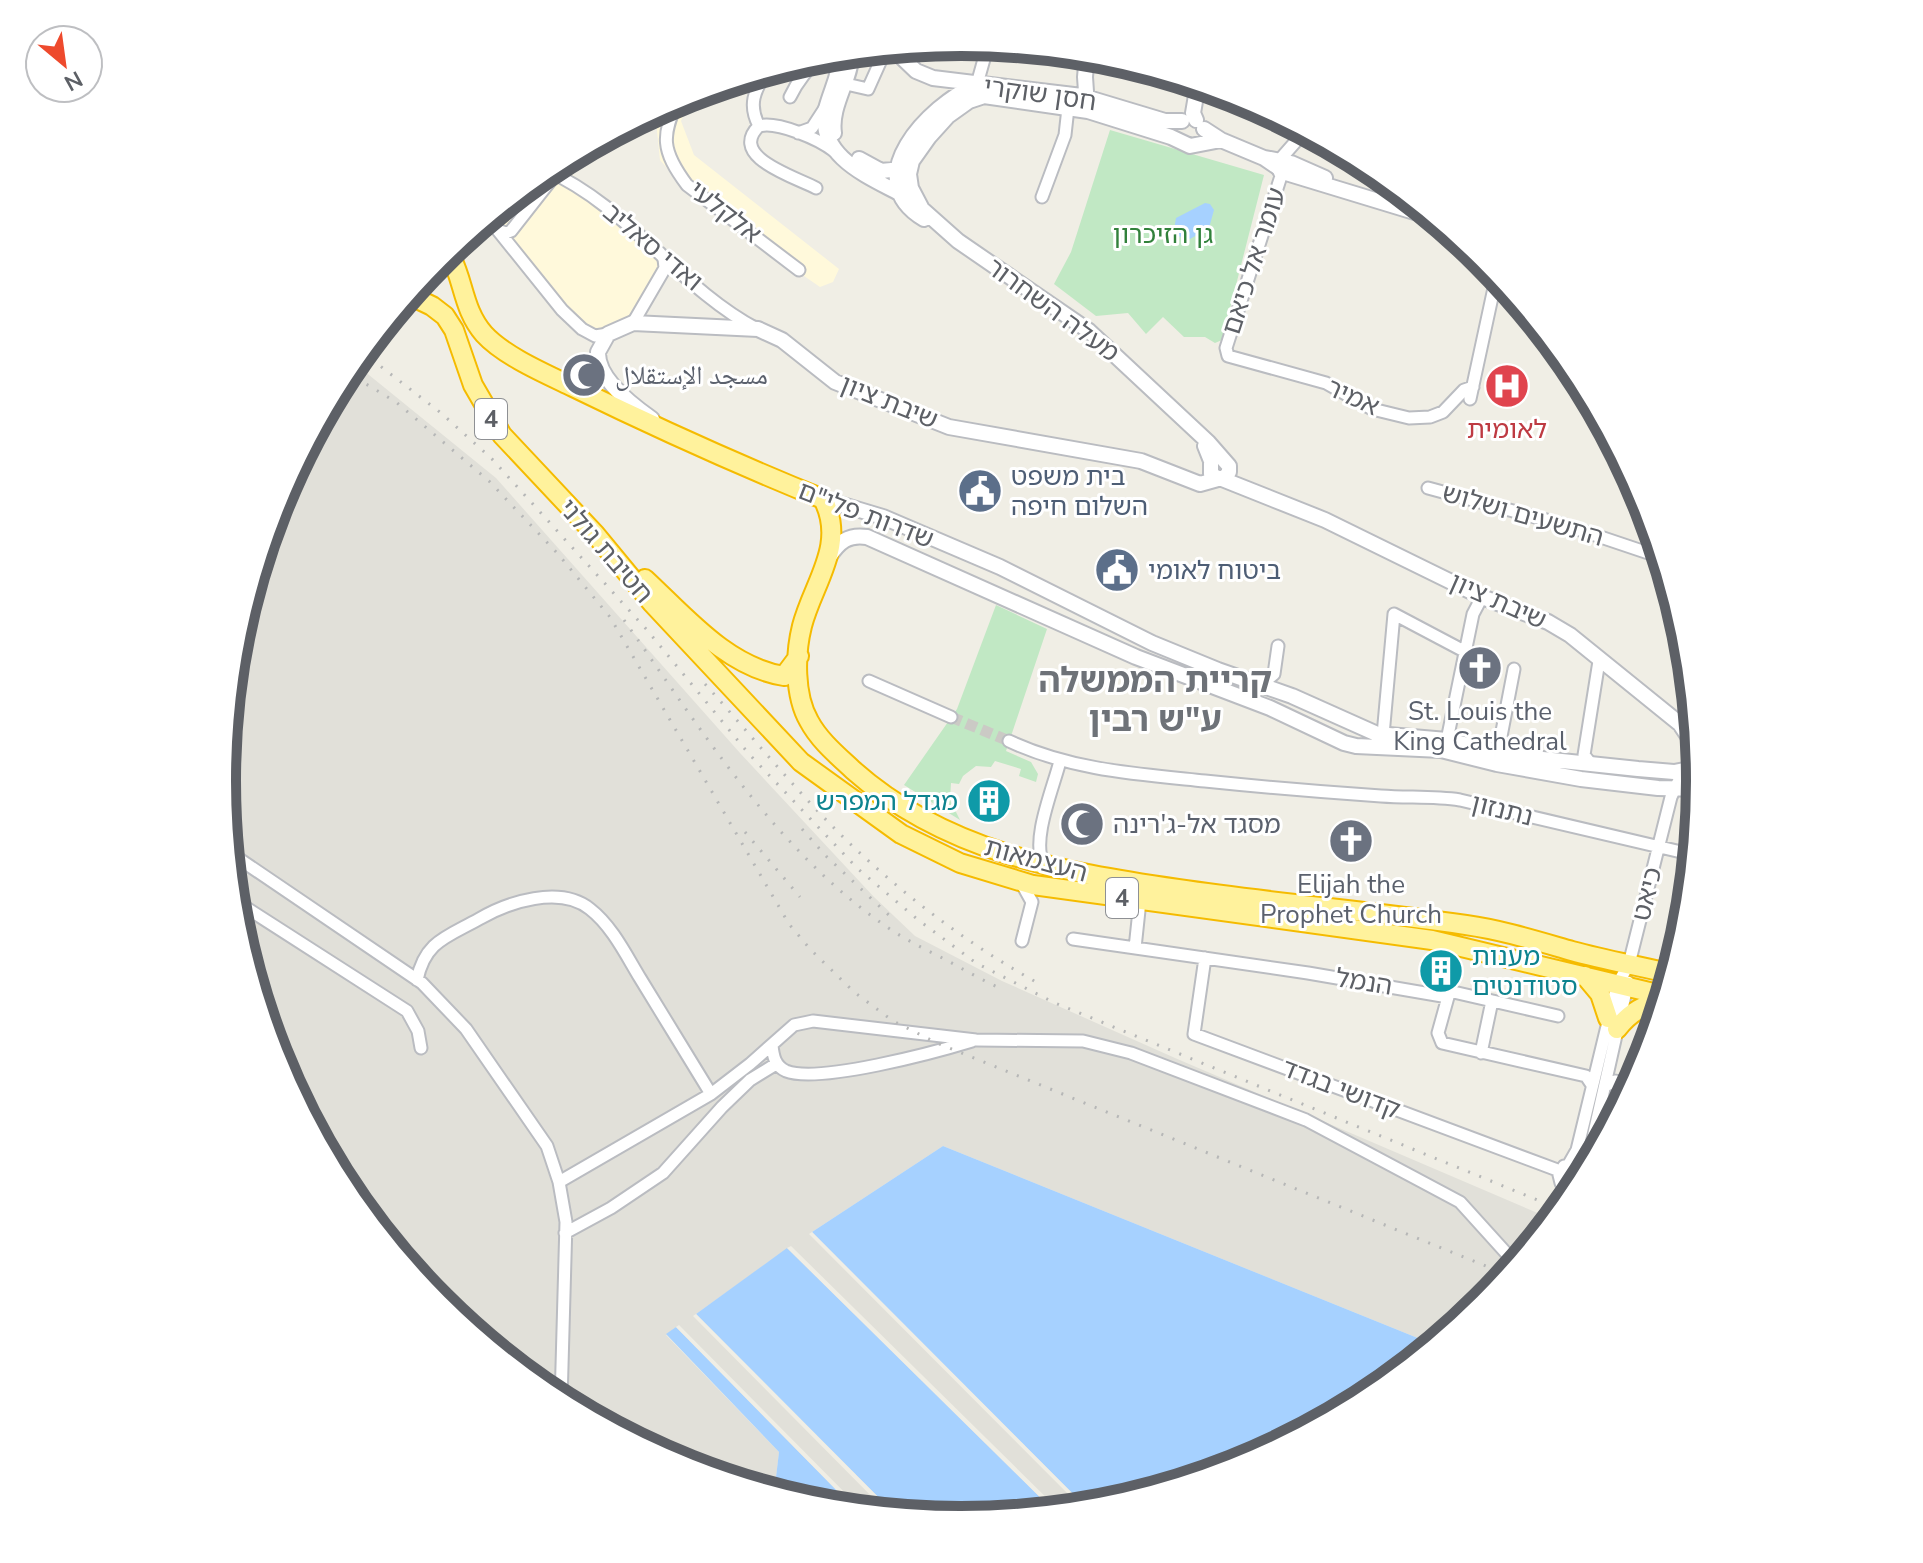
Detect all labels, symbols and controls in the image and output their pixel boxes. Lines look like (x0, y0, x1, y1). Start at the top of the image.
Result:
north arrow (24, 24, 104, 104)
text: N (59, 64, 88, 98)
street label: חסן שוקרי (981, 69, 1099, 119)
street label: אלקלעי (682, 173, 768, 251)
street label: עומר אל כיאם (1214, 183, 1294, 339)
street label: ואדי סאליב (596, 195, 710, 299)
park label: גן הזיכרון (1113, 217, 1214, 252)
street label: מעלה השחרור (979, 250, 1127, 370)
mosque icon: مسجد الإستقلال (560, 351, 608, 399)
place label: مسجد الإستقلال (615, 358, 768, 393)
hospital icon: לאומית (1483, 362, 1531, 410)
street label: שיבת ציון (835, 367, 943, 437)
street label: אמיר (1321, 370, 1385, 424)
road number: 4 (475, 399, 507, 439)
place label: לאומית (1467, 412, 1547, 447)
place label: בית משפט השלום חיפה (1011, 459, 1148, 524)
public building icon: בית משפט השלום חיפה (956, 467, 1004, 515)
street label: שדרות פלי"ם (793, 473, 939, 557)
street label: התשעים ושלוש (1438, 475, 1608, 555)
street label: חטיבת גולני (551, 491, 661, 611)
public building icon: ביטוח לאומי (1093, 546, 1141, 594)
place label: ביטוח לאומי (1148, 553, 1281, 588)
street label: שיבת ציון (1444, 564, 1552, 638)
church icon: St. Louis the King Cathedral (1456, 644, 1504, 692)
district label: קריית הממשלה ע"ש רבין (1038, 658, 1272, 743)
place label: St. Louis the King Cathedral (1393, 694, 1567, 759)
building icon: מגדל המפרש (965, 777, 1013, 825)
place label: מגדל המפרש (816, 784, 958, 819)
street label: נתנזון (1467, 785, 1537, 835)
mosque icon: מסגד אל-ג'רינה (1058, 800, 1106, 848)
place label: מסגד אל-ג'רינה (1113, 807, 1281, 842)
church icon: Elijah the Prophet Church (1327, 817, 1375, 865)
street label: העצמאות (981, 829, 1091, 891)
street label: כיאט (1623, 864, 1671, 924)
place label: Elijah the Prophet Church (1260, 867, 1442, 932)
road number: 4 (1106, 878, 1138, 918)
place label: מענות סטודנטים (1472, 939, 1578, 1004)
building icon: מענות סטודנטים (1417, 947, 1465, 995)
street label: הנמל (1333, 960, 1395, 1004)
street label: קדושי בגדד (1277, 1050, 1405, 1128)

